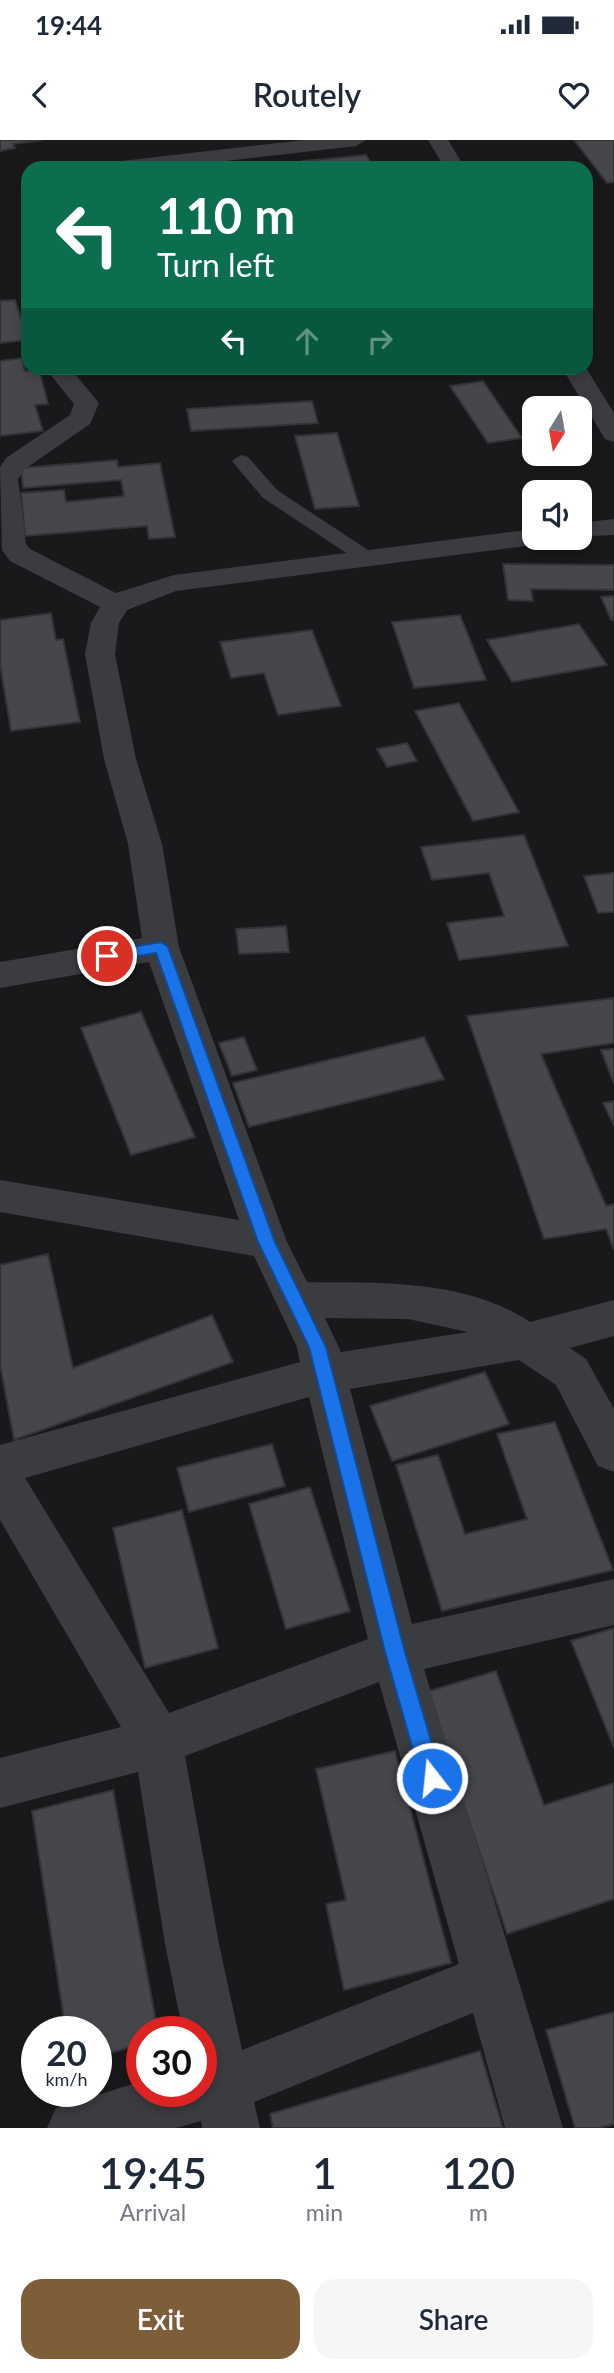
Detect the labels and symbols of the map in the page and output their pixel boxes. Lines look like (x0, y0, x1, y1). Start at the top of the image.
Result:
north arrow (522, 396, 592, 466)
pin (77, 926, 137, 986)
position arrow (395, 1741, 469, 1815)
speed limit sign: 30 (126, 2016, 217, 2107)

